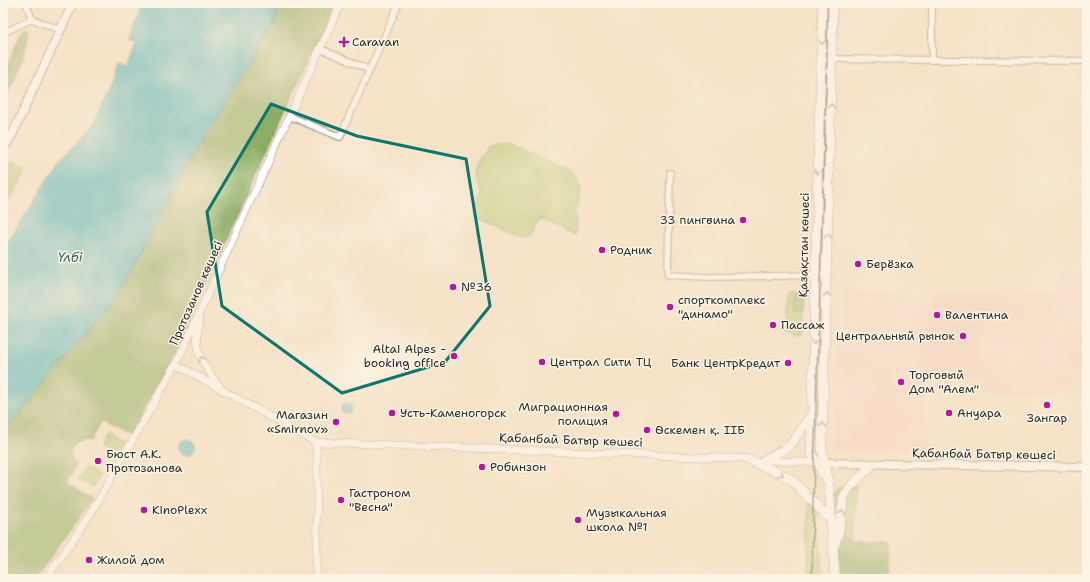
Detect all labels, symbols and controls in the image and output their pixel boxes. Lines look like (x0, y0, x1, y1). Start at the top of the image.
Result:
place label: Caravan (352, 34, 399, 50)
marker: Caravan (339, 37, 349, 47)
one-way arrow (817, 39, 826, 45)
one-way arrow (827, 103, 835, 109)
one-way arrow (814, 169, 822, 175)
street label: Қазақстан көшесі (795, 192, 813, 298)
place label: 33 пингвина (659, 212, 736, 228)
marker: 33 пингвина (738, 215, 748, 225)
one-way arrow (824, 233, 832, 239)
street label: Протозанов көшесі (166, 238, 226, 348)
place label: Родник (610, 242, 653, 258)
marker: Родник (597, 245, 607, 255)
water label: Үлбі (58, 249, 83, 266)
place label: Берёзка (866, 256, 914, 272)
marker: Берёзка (853, 259, 863, 269)
place label: №36 (461, 279, 492, 295)
marker: №36 (448, 282, 458, 292)
place label: спорткомплекс "динамо" (678, 292, 766, 322)
one-way arrow (823, 292, 831, 298)
marker: спорткомплекс "динамо" (665, 302, 675, 312)
place label: Валентина (945, 307, 1009, 323)
marker: Валентина (932, 310, 942, 320)
place label: Пассаж (781, 317, 825, 333)
marker: Пассаж (768, 320, 778, 330)
place label: Центральный рынок (836, 328, 956, 344)
marker: Центральный рынок (958, 331, 968, 341)
one-way arrow (809, 339, 818, 345)
place label: Altai Alpes - booking office (364, 341, 446, 371)
marker: Altai Alpes - booking office (449, 351, 459, 361)
place label: Централ Сити ТЦ (550, 354, 652, 370)
place label: Банк ЦентрКредит (671, 355, 781, 371)
one-way arrow (199, 356, 207, 363)
marker: Централ Сити ТЦ (537, 357, 547, 367)
marker: Банк ЦентрКредит (783, 358, 793, 368)
place label: Торговый Дом "Алем" (909, 367, 979, 397)
marker: Торговый Дом "Алем" (896, 377, 906, 387)
place label: Миграционная полиция (519, 399, 608, 429)
marker: Зангар (1042, 400, 1052, 410)
place label: Усть-Каменогорск (400, 405, 507, 421)
place label: Ануара (957, 405, 1002, 421)
place label: Магазин «Smirnov» (267, 407, 328, 437)
marker: Усть-Каменогорск (387, 408, 397, 418)
marker: Ануара (944, 408, 954, 418)
marker: Миграционная полиция (611, 409, 621, 419)
place label: Зангар (1027, 410, 1068, 426)
marker: Магазин «Smirnov» (331, 417, 341, 427)
place label: Өскемен қ. ІІБ (655, 422, 745, 438)
one-way arrow (819, 422, 828, 428)
marker: Өскемен қ. ІІБ (642, 425, 652, 435)
street label: Қабанбай Батыр көшесі (499, 429, 643, 451)
street label: Қабанбай Батыр көшесі (912, 445, 1056, 463)
place label: Бюст А.К. Протозанова (106, 446, 183, 476)
marker: Бюст А.К. Протозанова (93, 456, 103, 466)
place label: Робинзон (490, 459, 546, 475)
marker: Робинзон (477, 462, 487, 472)
one-way arrow (777, 469, 784, 477)
place label: Гастроном "Весна" (349, 485, 411, 515)
marker: Гастроном "Весна" (336, 495, 346, 505)
place label: KinoPlexx (152, 502, 207, 518)
marker: KinoPlexx (139, 505, 149, 515)
place label: Музыкальная школа №1 (586, 505, 667, 535)
one-way arrow (837, 509, 846, 515)
marker: Музыкальная школа №1 (573, 515, 583, 525)
place label: Жилой дом (97, 552, 165, 568)
marker: Жилой дом (84, 555, 94, 565)

